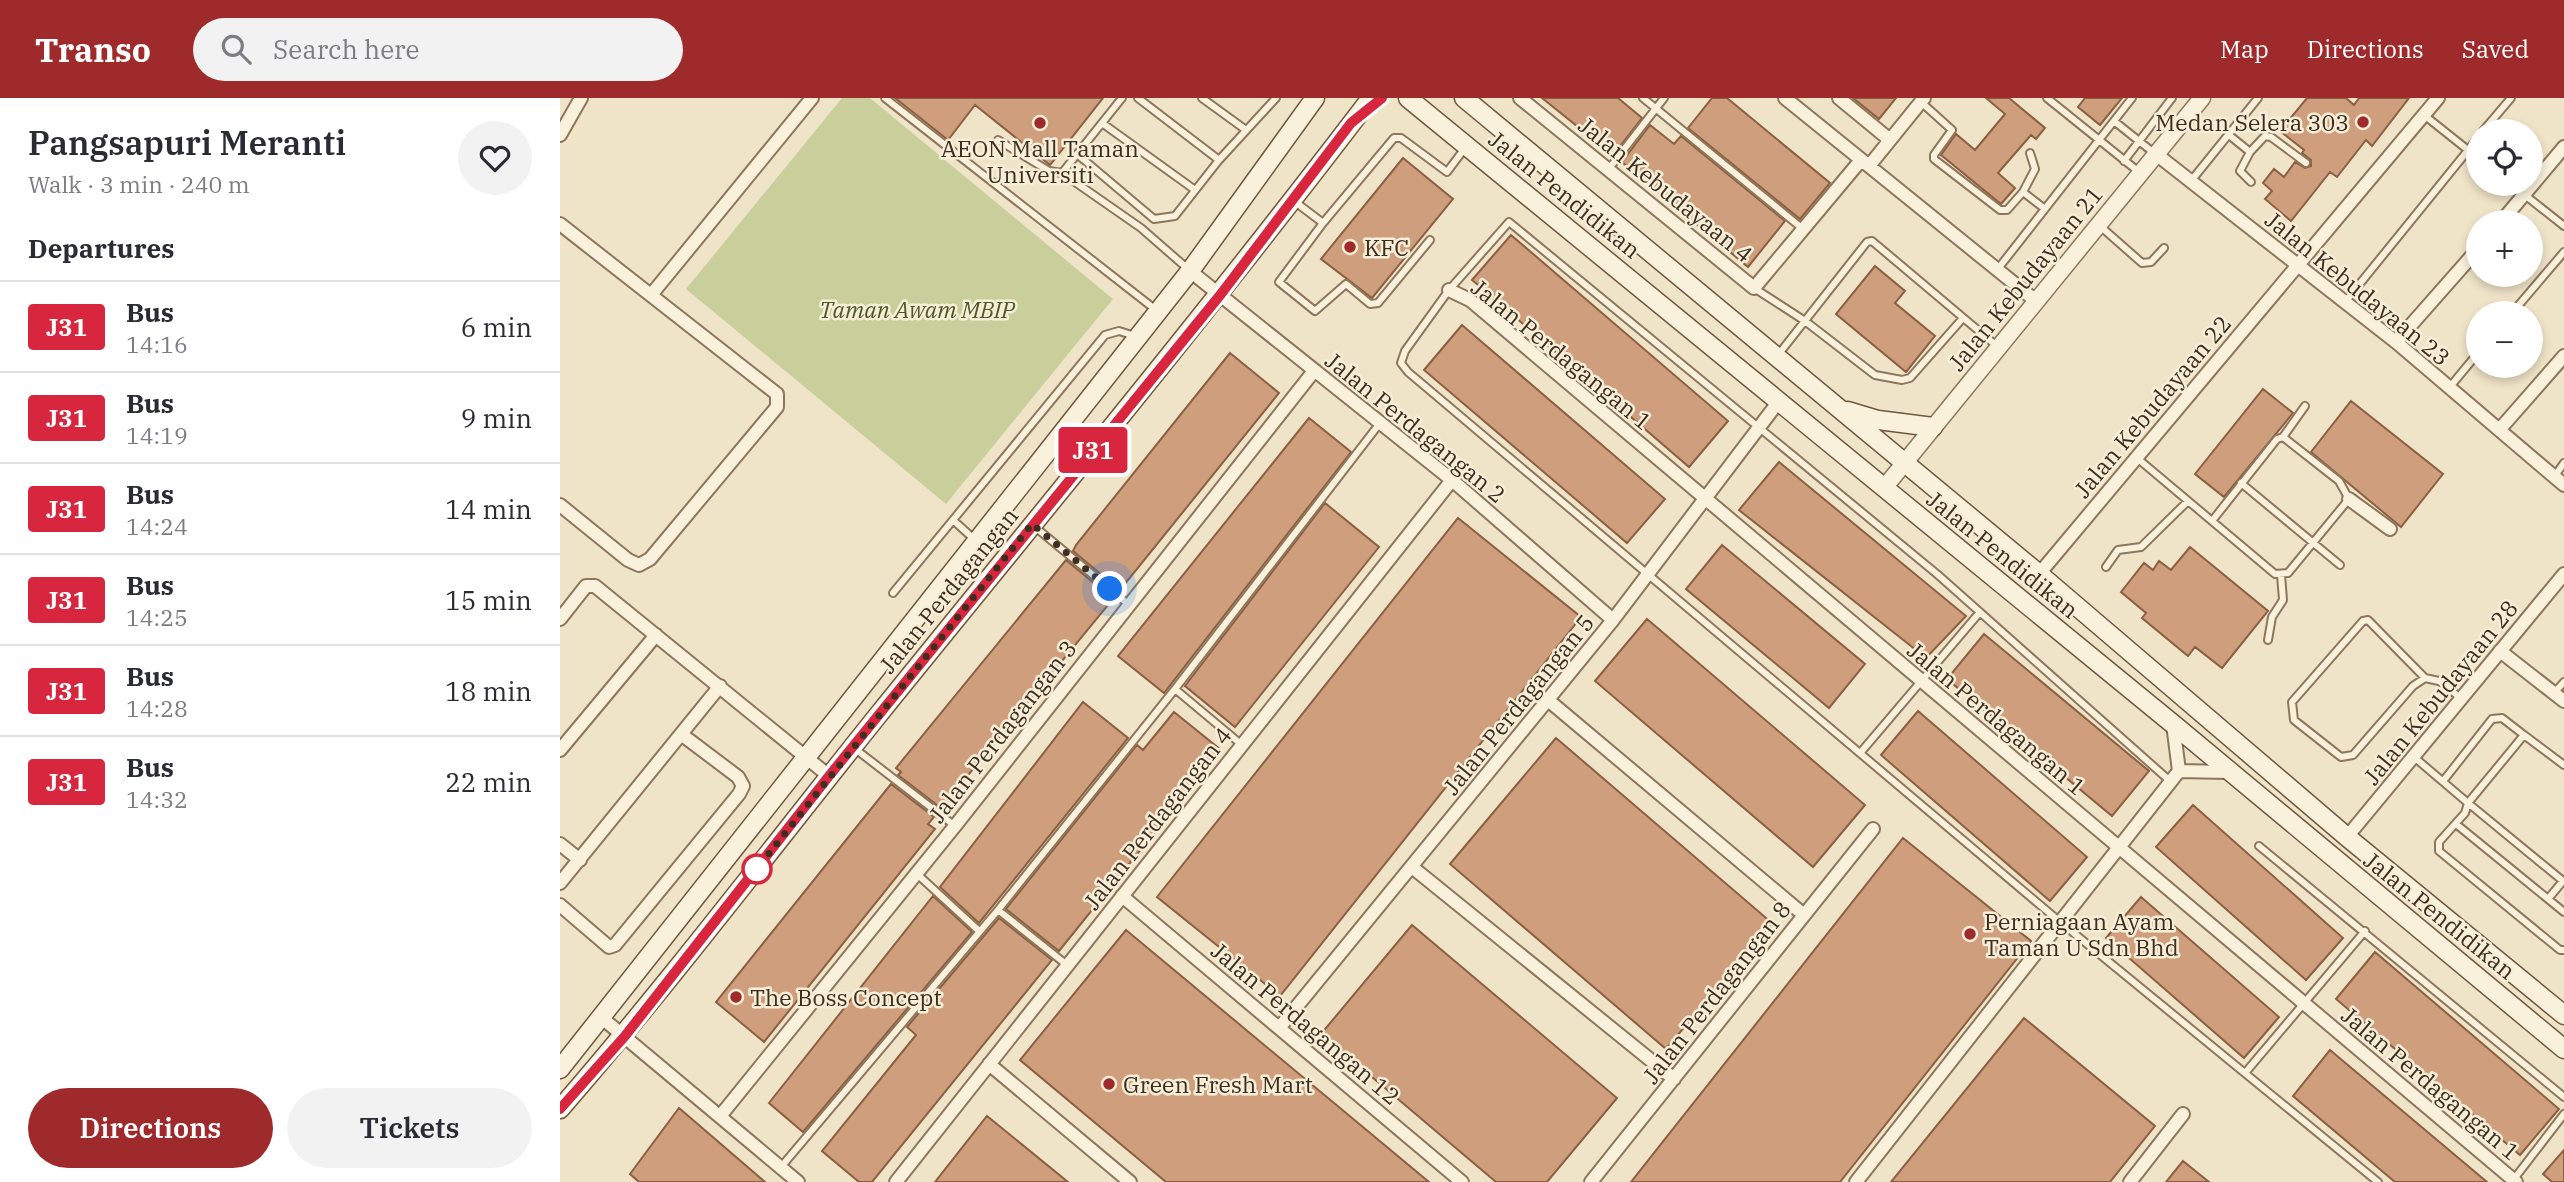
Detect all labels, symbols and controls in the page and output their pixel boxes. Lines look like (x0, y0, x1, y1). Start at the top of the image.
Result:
search box (193, 18, 683, 81)
text: Transo (35, 28, 151, 71)
icon: search (217, 30, 255, 68)
text: Search here (273, 32, 420, 66)
text: Map (2220, 33, 2269, 65)
text: Directions (2307, 33, 2424, 65)
text: Saved (2462, 33, 2529, 65)
place label: Medan Selera 303 (2155, 107, 2349, 137)
street label: Jalan Kebudayaan 4 (1573, 109, 1759, 269)
marker: Medan Selera 303 (2355, 114, 2371, 130)
marker: AEON Mall Taman Universiti (1032, 115, 1048, 131)
map controls (2466, 119, 2543, 378)
button: locate (2466, 119, 2543, 196)
text: Pangsapuri Meranti (28, 121, 346, 164)
button: heart (458, 121, 532, 195)
street label: Jalan Pendidikan (1483, 124, 1647, 264)
place label: AEON Mall Taman Universiti (941, 133, 1139, 189)
text: Walk · 3 min · 240 m (28, 169, 250, 199)
street label: Jalan Kebudayaan 21 (1941, 179, 2109, 377)
street label: Jalan Kebudayaan 23 (2259, 204, 2457, 372)
button: + (2466, 210, 2543, 287)
text: Departures (28, 231, 174, 265)
place label: KFC (1364, 232, 1409, 262)
marker: KFC (1342, 239, 1358, 255)
street label: Jalan Perdagangan 1 (1466, 272, 1658, 436)
park label: Taman Awam MBIP (819, 294, 1015, 324)
text: Bus (126, 295, 174, 329)
button: − (2466, 301, 2543, 378)
street label: Jalan Kebudayaan 22 (2067, 308, 2237, 504)
text: 6 min (461, 310, 532, 344)
text: J31 (46, 311, 87, 343)
text: 14:16 (126, 329, 188, 359)
street label: Jalan Perdagangan 2 (1320, 345, 1512, 509)
text: Bus (126, 386, 174, 420)
text: 9 min (461, 401, 532, 435)
text: J31 (46, 402, 87, 434)
text: 14:19 (126, 420, 188, 450)
line badge: J31 (1053, 427, 1133, 473)
text: J31 (1072, 434, 1114, 466)
text: Bus (126, 477, 174, 511)
street label: Jalan Pendidikan (1921, 484, 2085, 624)
text: 14 min (445, 492, 532, 526)
text: J31 (46, 493, 87, 525)
street label: Jalan Perdagangan (872, 501, 1024, 679)
text: 14:24 (126, 511, 188, 541)
text: Bus (126, 568, 174, 602)
your location (1092, 571, 1127, 606)
text: 15 min (445, 583, 532, 617)
text: J31 (46, 584, 87, 616)
street label: Jalan Kebudayaan 28 (2356, 593, 2524, 791)
text: 14:25 (126, 602, 188, 632)
street label: Jalan Perdagangan 5 (1436, 608, 1600, 800)
street label: Jalan Perdagangan 3 (921, 634, 1083, 828)
street label: Jalan Perdagangan 1 (1902, 635, 2092, 801)
text: Bus (126, 659, 174, 693)
text: 18 min (445, 674, 532, 708)
text: J31 (46, 675, 87, 707)
text: 14:28 (126, 693, 188, 723)
street label: Jalan Perdagangan 4 (1076, 721, 1238, 915)
text: Bus (126, 750, 174, 784)
text: 22 min (445, 765, 532, 799)
text: J31 (46, 766, 87, 798)
text: 14:32 (126, 784, 188, 814)
street label: Jalan Pendidikan (2358, 845, 2522, 985)
unlabelled marker (742, 854, 772, 884)
street label: Jalan Perdagangan 8 (1635, 895, 1797, 1089)
place label: Perniagaan Ayam Taman U Sdn Bhd (1984, 906, 2179, 962)
marker: Perniagaan Ayam Taman U Sdn Bhd (1962, 926, 1978, 942)
street label: Jalan Perdagangan 12 (1205, 935, 1407, 1111)
place label: The Boss Concept (750, 982, 942, 1012)
marker: The Boss Concept (728, 989, 744, 1005)
street label: Jalan Perdagangan 1 (2336, 1000, 2526, 1166)
place label: Green Fresh Mart (1123, 1069, 1313, 1099)
marker: Green Fresh Mart (1101, 1076, 1117, 1092)
button: Directions (28, 1088, 273, 1168)
button: Tickets (287, 1088, 532, 1168)

